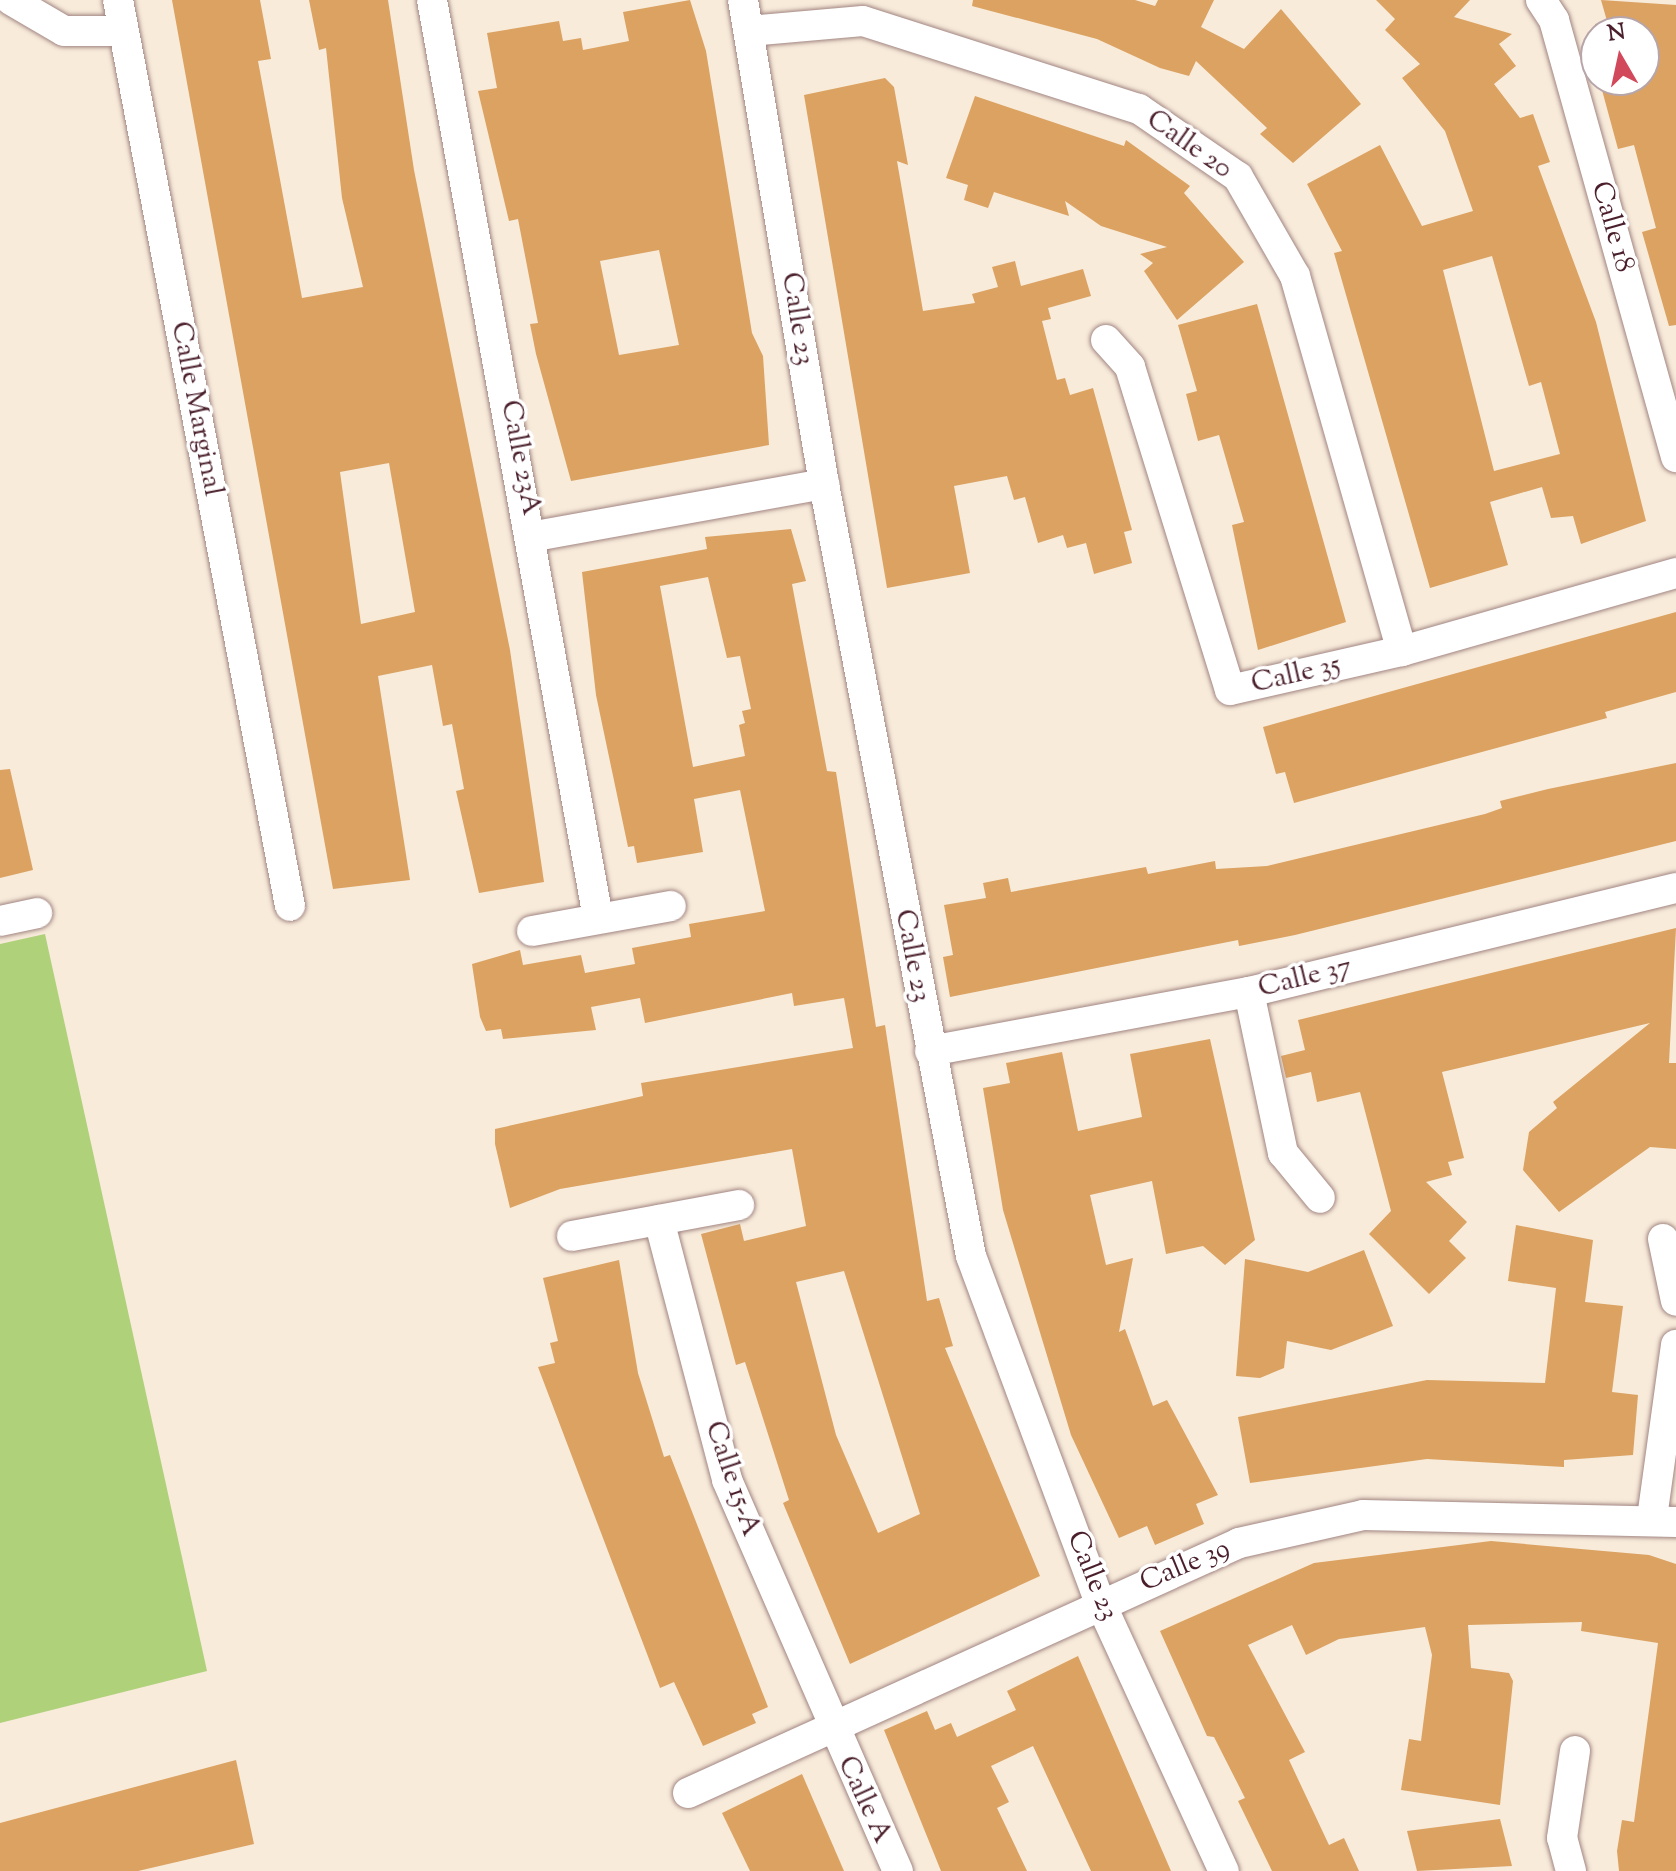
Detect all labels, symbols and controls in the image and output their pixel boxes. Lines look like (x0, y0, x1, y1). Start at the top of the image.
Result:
north arrow (1580, 16, 1660, 96)
text: N (1605, 17, 1628, 51)
street label: Calle 20 (1139, 103, 1239, 187)
street label: Calle 18 (1583, 178, 1641, 276)
street label: Calle 23 (773, 270, 821, 368)
street label: Calle Marginal (163, 319, 229, 499)
street label: Calle 23A (492, 398, 548, 518)
street label: Calle 35 (1248, 648, 1344, 702)
street label: Calle 23 (887, 907, 937, 1005)
street label: Calle 37 (1255, 950, 1355, 1006)
street label: Calle 15-A (697, 1417, 767, 1541)
street label: Calle 23 (1059, 1526, 1125, 1626)
street label: Calle 39 (1135, 1532, 1235, 1600)
street label: Calle A (829, 1751, 899, 1849)

